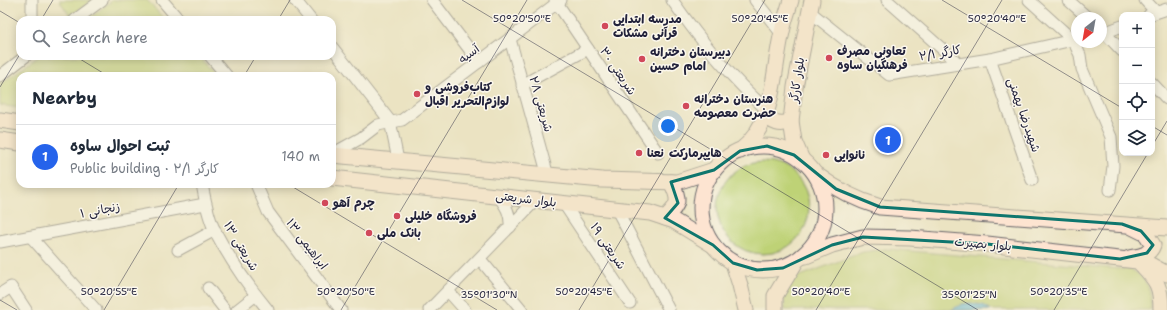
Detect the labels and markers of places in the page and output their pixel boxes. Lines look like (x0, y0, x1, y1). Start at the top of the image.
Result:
place label: مدرسه ابتدایی قرآنی مشکات (613, 11, 682, 41)
marker: مدرسه ابتدایی قرآنی مشکات (600, 21, 610, 31)
place label: تعاونی مصرف فرهنگیان ساوه (837, 43, 908, 73)
place label: دبیرستان دخترانه امام حسین (650, 44, 731, 75)
marker: تعاونی مصرف فرهنگیان ساوه (824, 53, 834, 63)
marker: دبیرستان دخترانه امام حسین (637, 54, 647, 64)
place label: کتاب‌فروشی و لوازم‌التحریر اقبال (424, 79, 510, 110)
marker: کتاب‌فروشی و لوازم‌التحریر اقبال (412, 89, 422, 99)
place label: هنرستان دخترانه حضرت معصومه (694, 91, 776, 121)
marker: هنرستان دخترانه حضرت معصومه (681, 101, 691, 111)
pin: 1 (875, 125, 901, 155)
place label: هایپرمارکت نعنا (647, 145, 722, 161)
place label: نانوایی (834, 147, 866, 163)
marker: هایپرمارکت نعنا (634, 148, 644, 158)
marker: نانوایی (821, 150, 831, 160)
place label: چرم آهو (332, 195, 375, 212)
marker: چرم آهو (320, 198, 330, 208)
place label: فروشگاه خلیلی (405, 208, 477, 224)
marker: فروشگاه خلیلی (392, 211, 402, 221)
place label: بانک ملی (377, 225, 421, 241)
marker: بانک ملی (364, 228, 374, 238)

